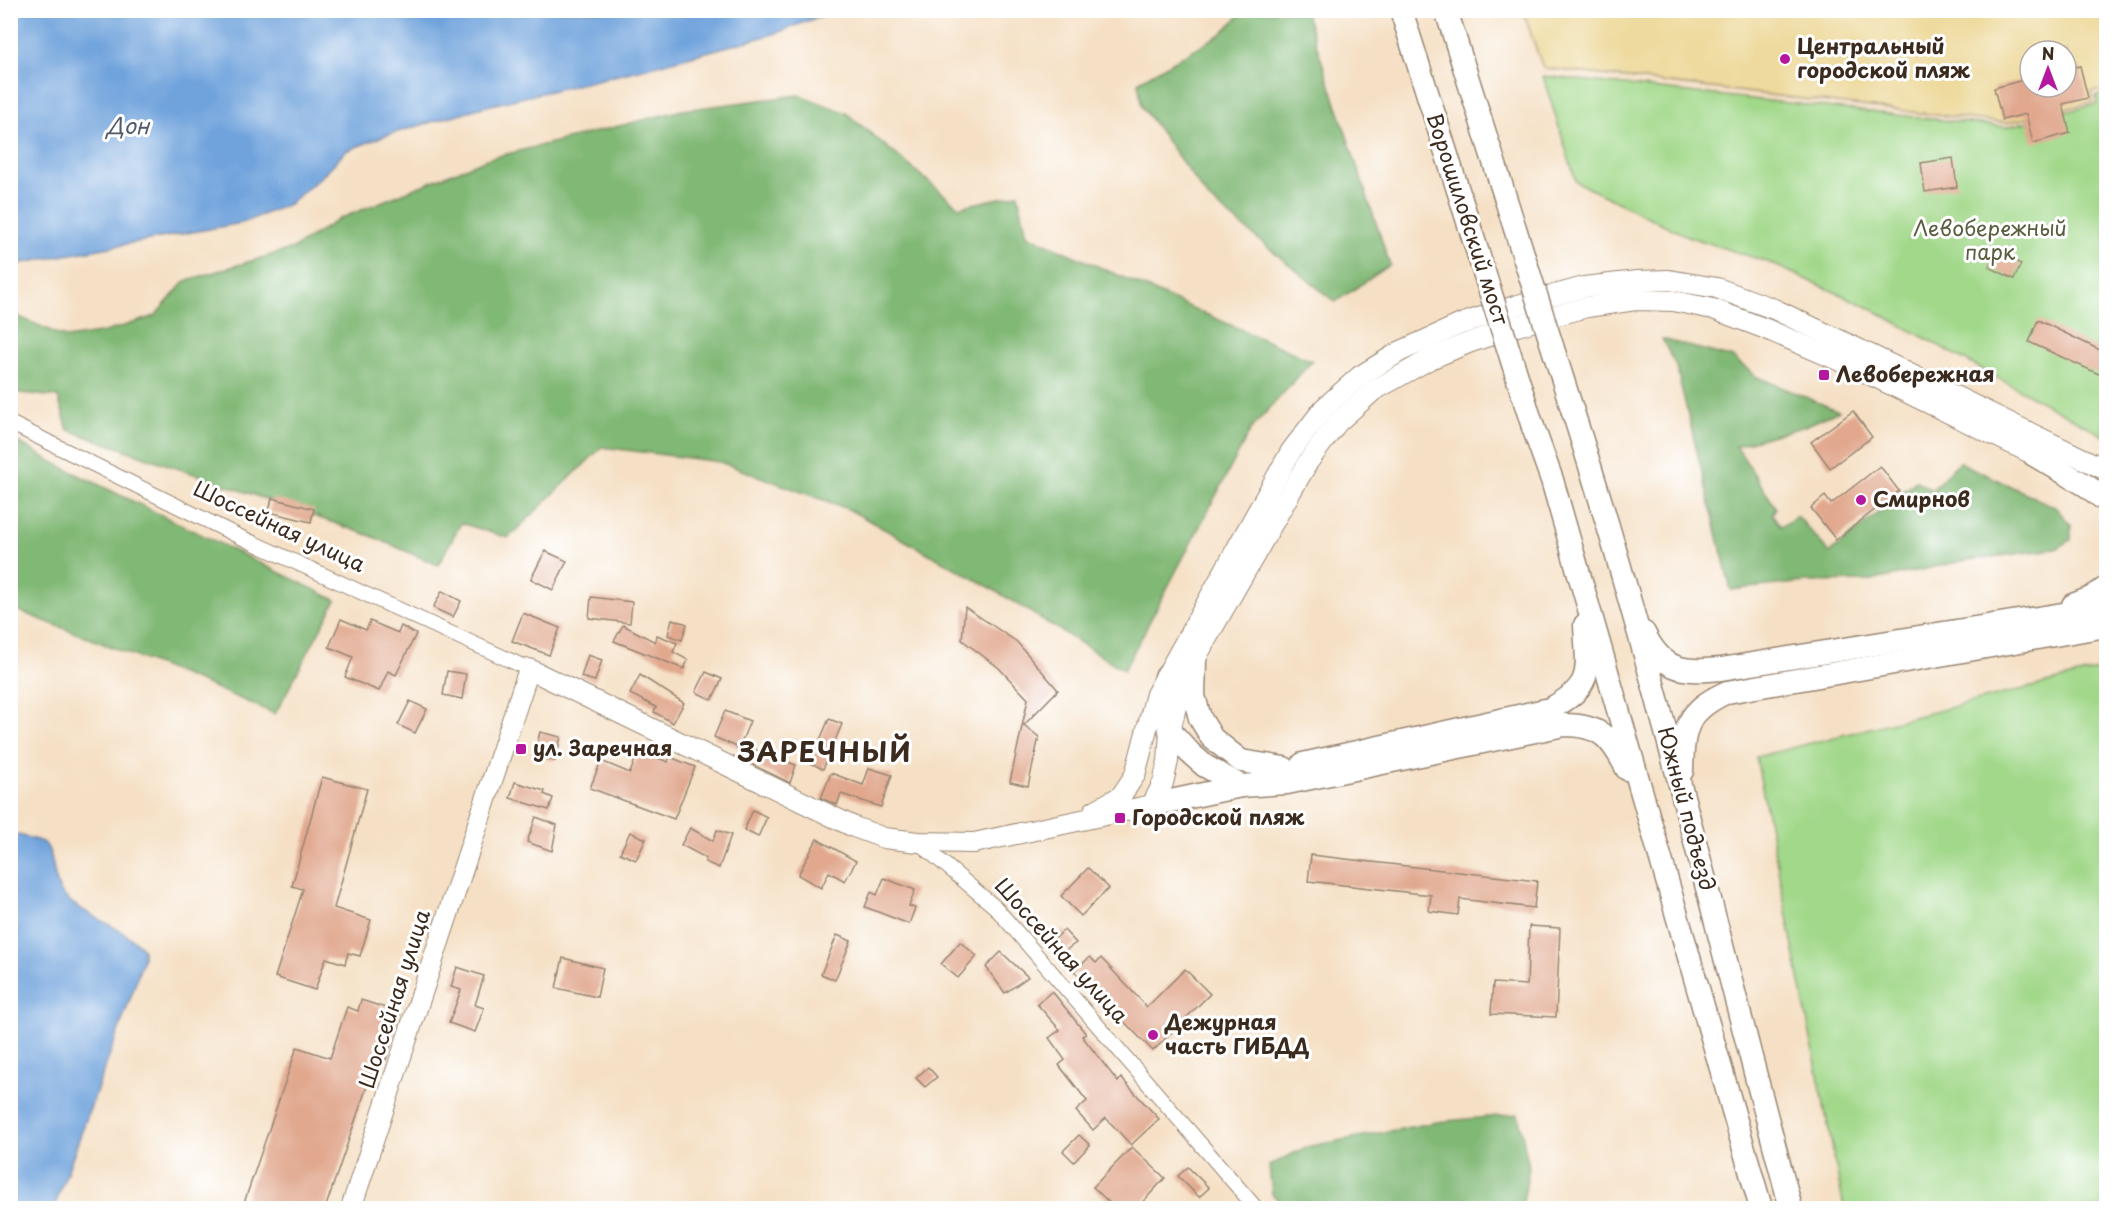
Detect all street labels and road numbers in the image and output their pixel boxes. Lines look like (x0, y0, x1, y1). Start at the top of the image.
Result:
street label: Ворошиловский мост (1420, 108, 1519, 329)
street label: Шоссейная улица (189, 471, 372, 579)
street label: Южный подъезд (1651, 723, 1725, 894)
street label: Шоссейная улица (988, 870, 1137, 1030)
street label: Шоссейная улица (349, 904, 437, 1092)

